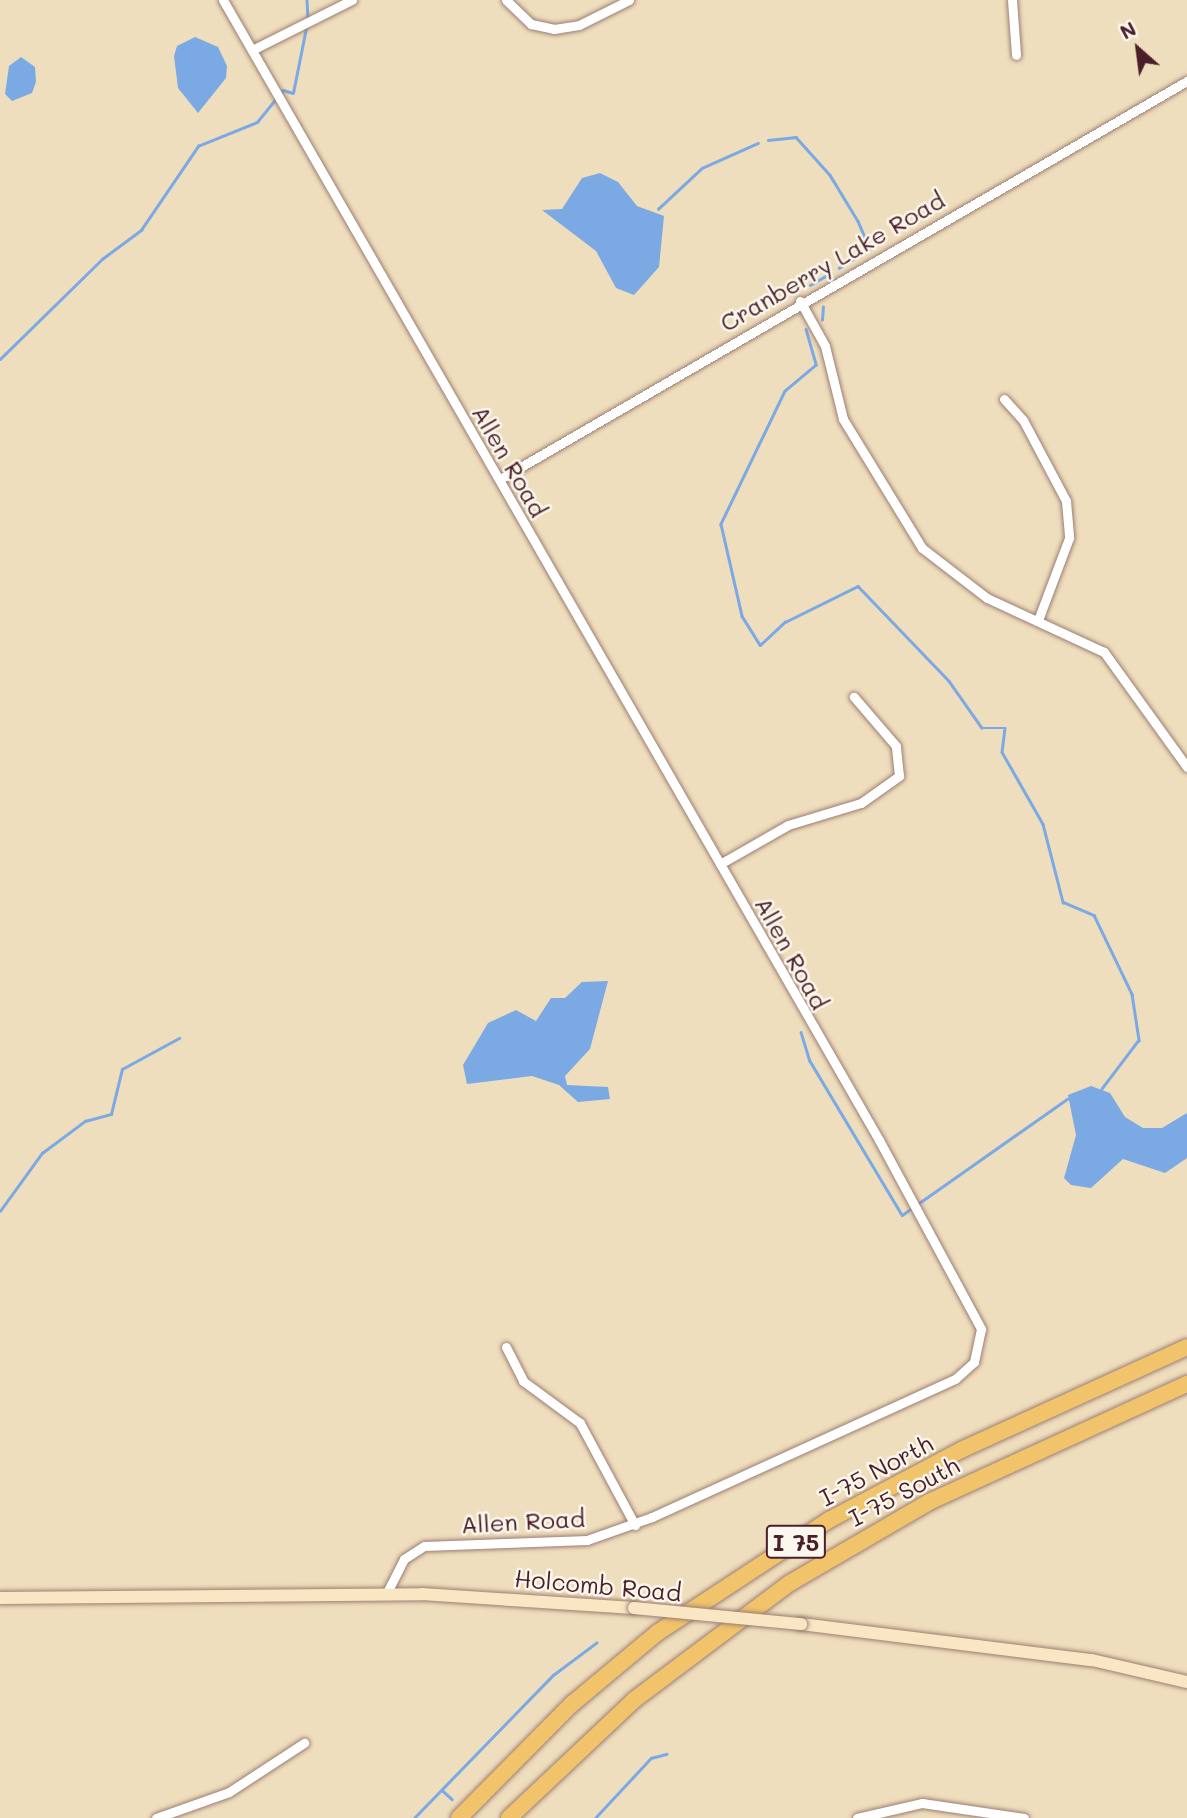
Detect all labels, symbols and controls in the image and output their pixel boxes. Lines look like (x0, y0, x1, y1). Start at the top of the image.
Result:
north arrow (1103, 14, 1173, 84)
text: N (1116, 16, 1140, 44)
street label: Cranberry Lake Road (715, 185, 949, 337)
street label: Allen Road (466, 400, 554, 522)
street label: Allen Road (749, 892, 835, 1014)
street label: I-75 North (815, 1428, 937, 1512)
street label: I-75 South (844, 1450, 964, 1532)
street label: Allen Road (460, 1503, 586, 1539)
road number: I 75 (764, 1522, 828, 1562)
street label: Holcomb Road (513, 1563, 683, 1607)

